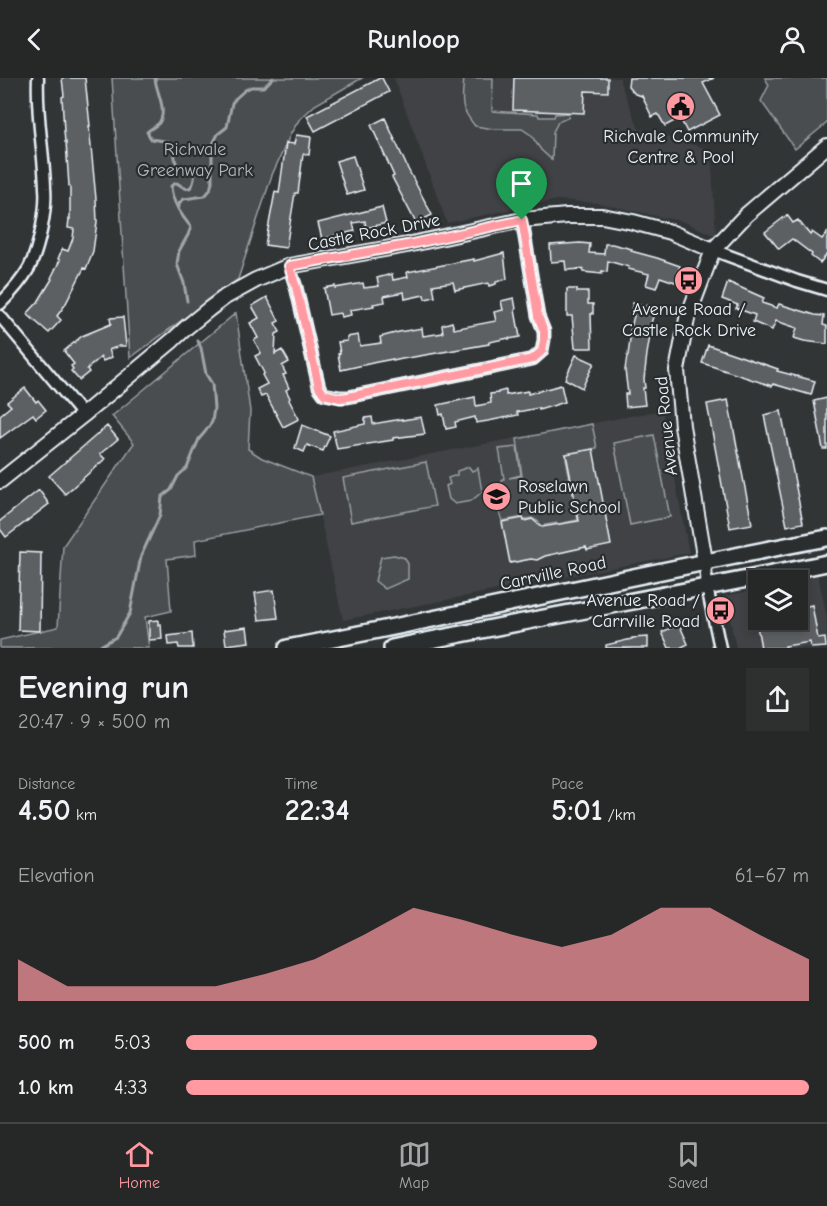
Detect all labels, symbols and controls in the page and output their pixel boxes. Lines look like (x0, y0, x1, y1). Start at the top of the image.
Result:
icon: back (18, 23, 51, 56)
icon: person (776, 23, 809, 56)
text: Runloop (367, 24, 460, 55)
public building icon: Richvale Community Centre & Pool (665, 91, 697, 123)
place label: Richvale Community Centre & Pool (603, 126, 760, 168)
park label: Richvale Greenway Park (137, 139, 253, 181)
pin (496, 158, 547, 220)
icon: arrive (505, 167, 538, 200)
street label: Castle Rock Drive (306, 209, 442, 256)
bus stop icon: Avenue Road / Castle Rock Drive (673, 264, 705, 296)
place label: Avenue Road / Castle Rock Drive (622, 299, 756, 341)
street label: Avenue Road (651, 375, 682, 477)
place label: Roselawn Public School (518, 476, 621, 518)
school or university icon: Roselawn Public School (481, 480, 513, 512)
street label: Carrville Road (498, 552, 608, 595)
map controls (748, 570, 808, 630)
button: layers (748, 570, 808, 630)
place label: Avenue Road / Carrville Road (586, 590, 700, 632)
bus stop icon: Avenue Road / Carrville Road (705, 594, 737, 626)
text: Evening run (18, 668, 189, 706)
button: share (746, 668, 809, 731)
text: 20:47 · 9 × 500 m (18, 710, 170, 733)
text: Distance (18, 775, 75, 793)
text: Time (285, 775, 318, 793)
text: Pace (551, 775, 584, 793)
text: 4.50 (18, 793, 71, 828)
text: 22:34 (285, 793, 350, 828)
text: 5:01 (551, 793, 602, 828)
text: km (71, 806, 97, 824)
text: /km (602, 806, 636, 824)
text: Elevation (18, 864, 95, 887)
text: 61–67 m (735, 864, 809, 887)
text: 500 m (18, 1031, 75, 1054)
text: 5:03 (114, 1031, 151, 1054)
text: 1.0 km (18, 1076, 74, 1099)
text: 4:33 (114, 1076, 148, 1099)
tab: Home (119, 1138, 160, 1192)
tab: Map (398, 1138, 431, 1192)
tab: Saved (668, 1138, 708, 1192)

